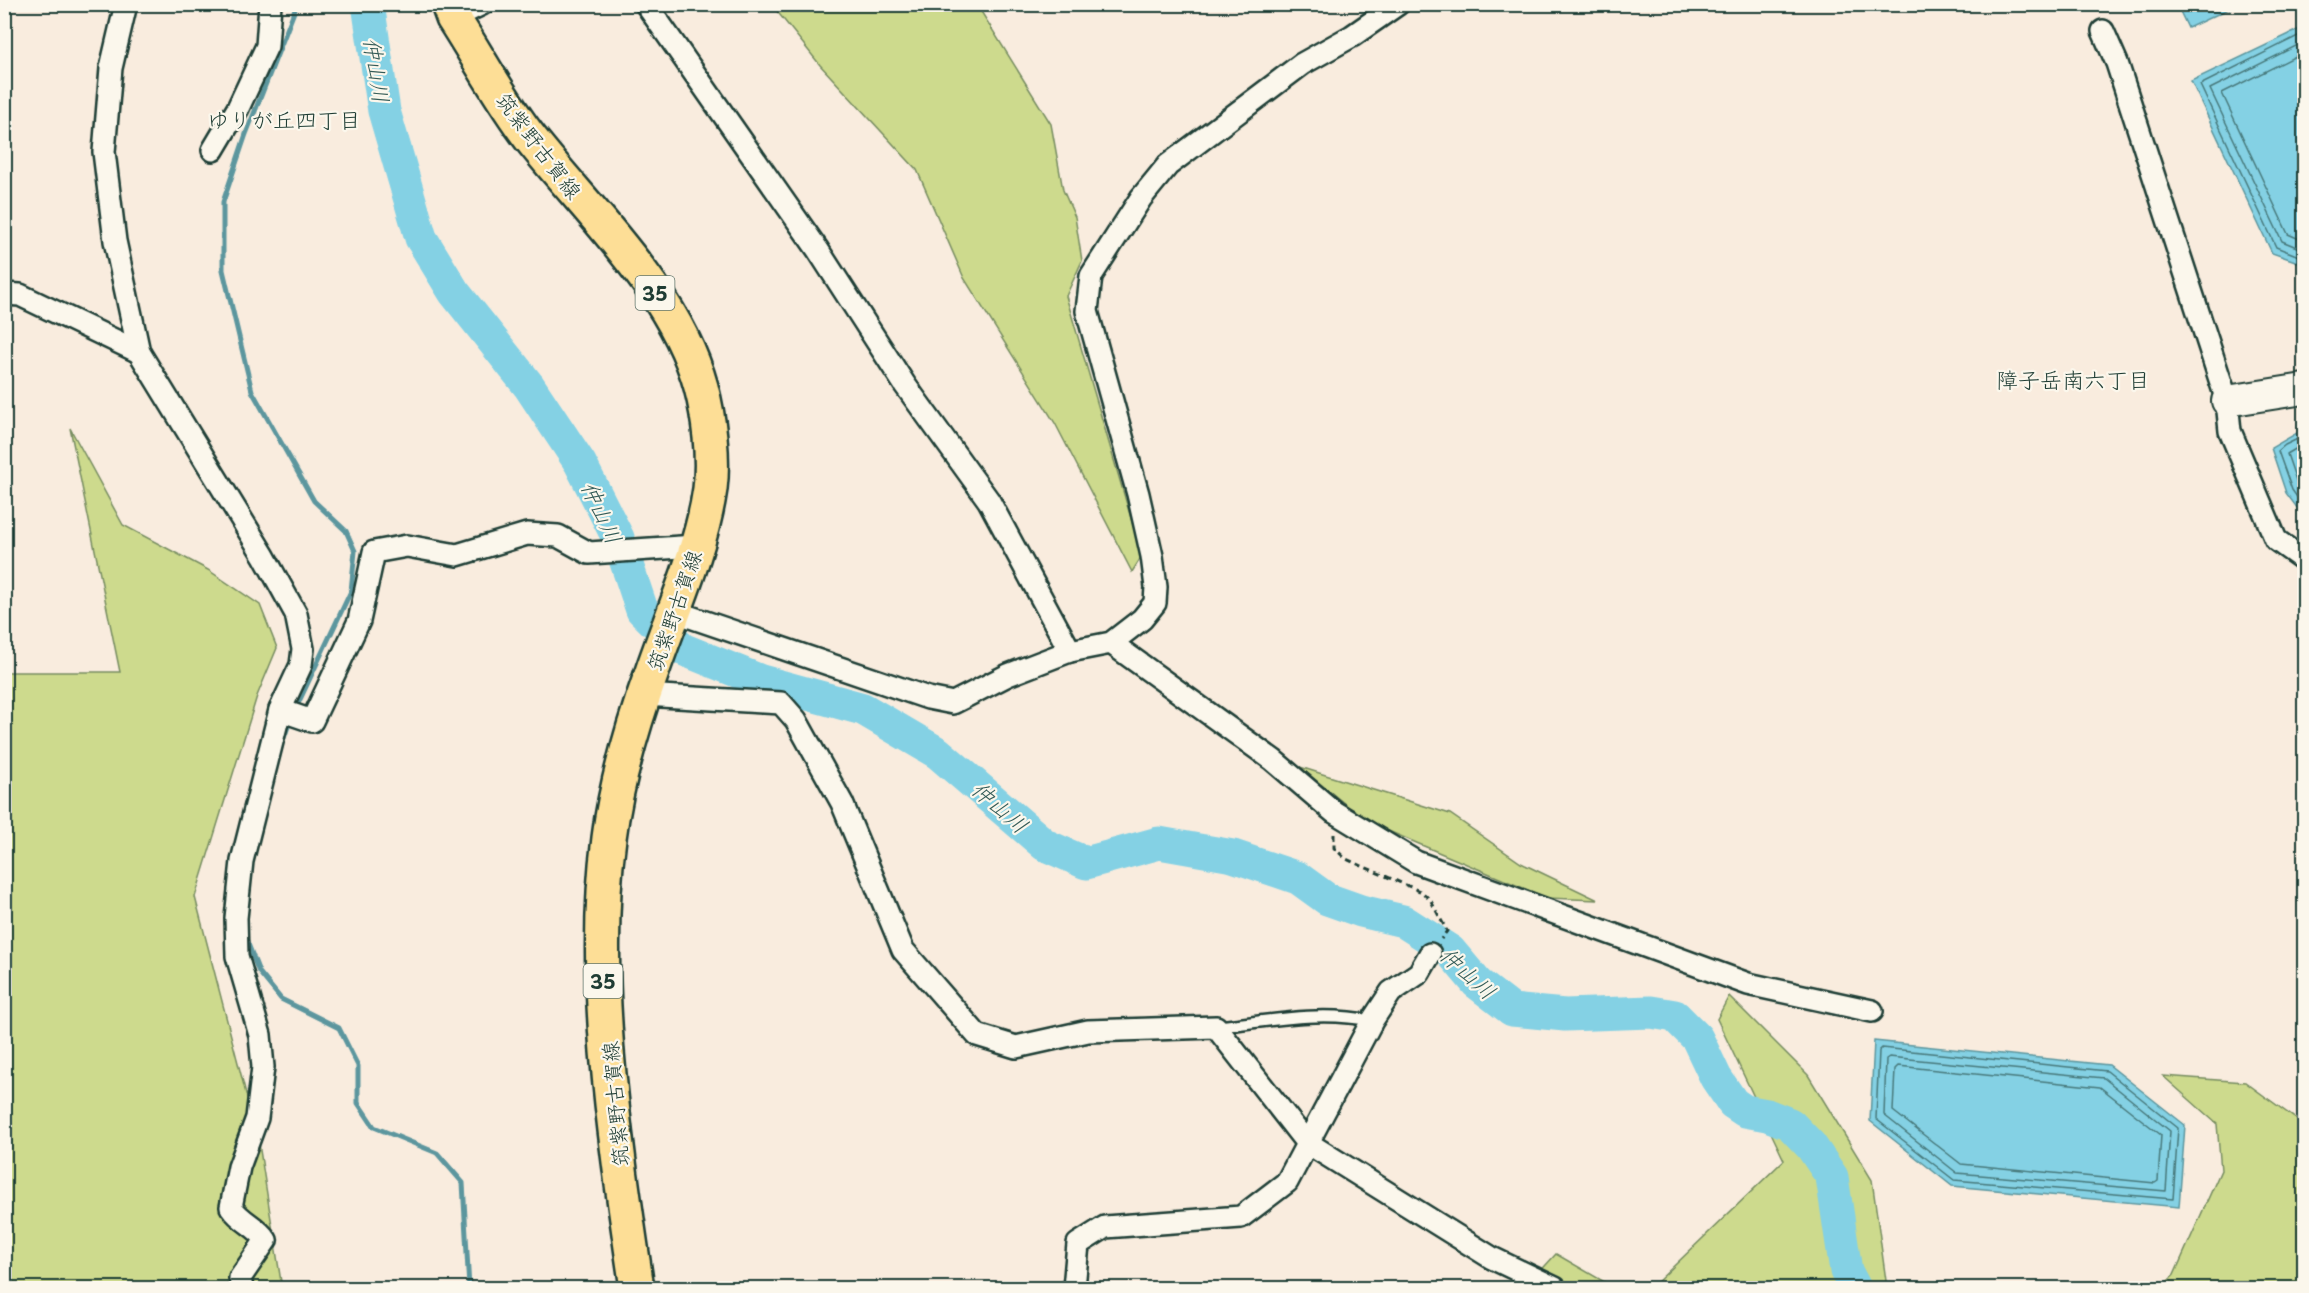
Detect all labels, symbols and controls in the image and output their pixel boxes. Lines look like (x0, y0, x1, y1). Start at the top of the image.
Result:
water label: 仲山川 (357, 35, 399, 105)
street label: 筑紫野古賀線 (489, 85, 591, 205)
district label: ゆりが丘四丁目 (207, 102, 361, 135)
road number: 35 (636, 276, 674, 310)
district label: 障子岳南六丁目 (1996, 362, 2150, 395)
water label: 仲山川 (574, 475, 632, 549)
street label: 筑紫野古賀線 (637, 545, 709, 675)
water label: 仲山川 (965, 772, 1037, 840)
water label: 仲山川 (1433, 938, 1505, 1006)
road number: 35 (584, 964, 622, 998)
street label: 筑紫野古賀線 (593, 1040, 635, 1168)

